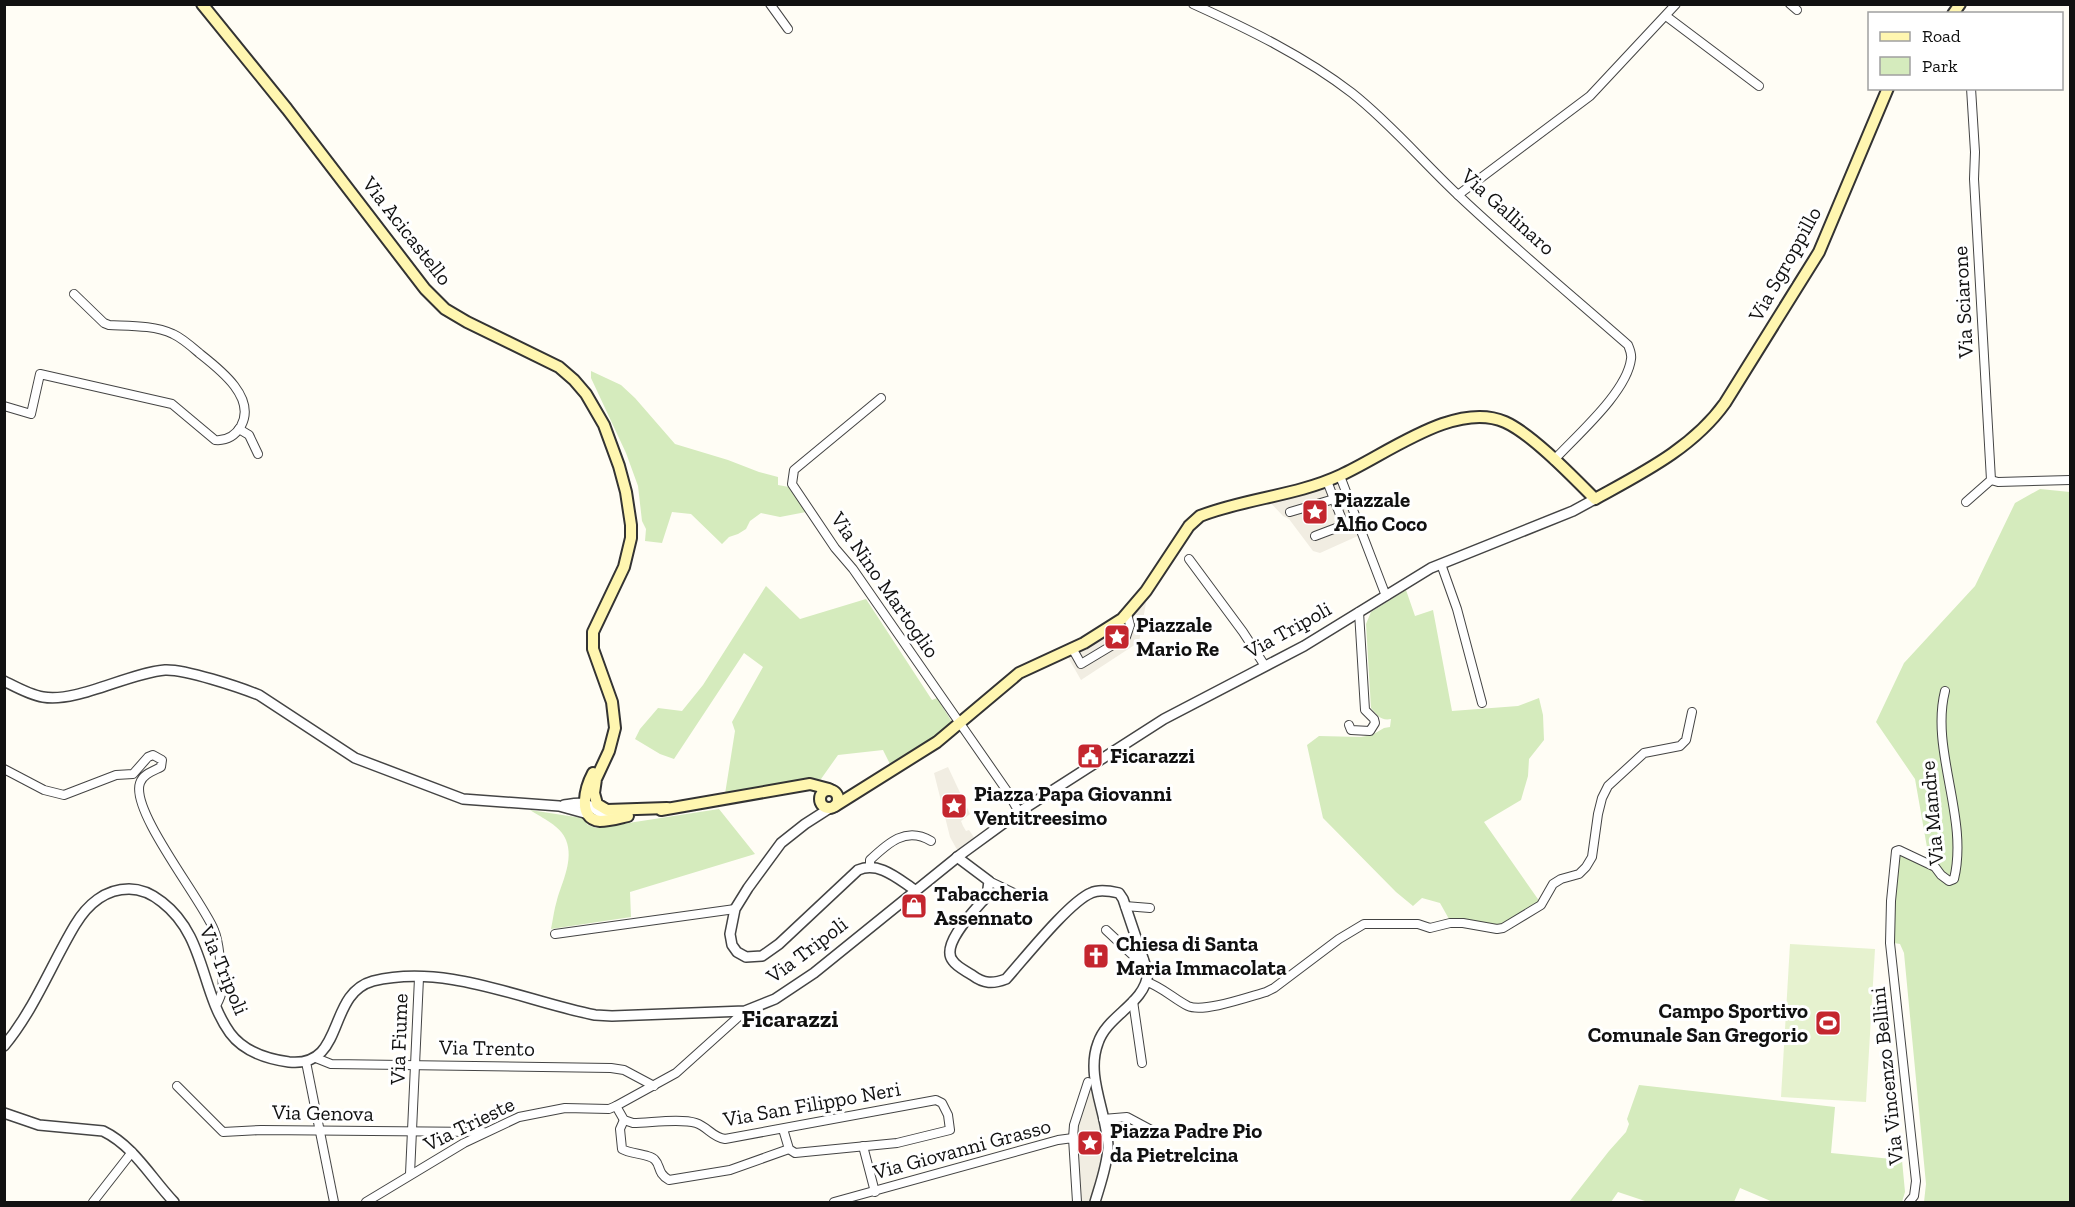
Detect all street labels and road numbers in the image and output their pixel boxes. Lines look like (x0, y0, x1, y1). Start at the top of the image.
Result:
street label: Via Gallinaro (1456, 162, 1560, 260)
street label: Via Acicastello (357, 171, 458, 290)
street label: Via Sgroppillo (1742, 202, 1826, 326)
street label: Via Sciarone (1947, 245, 1978, 360)
street label: Via Nino Martoglio (825, 506, 945, 662)
street label: Via Tripoli (1239, 596, 1335, 664)
street label: Via Mandre (1914, 760, 1949, 867)
street label: Via Tripoli (761, 911, 852, 989)
street label: Via Tripoli (194, 920, 255, 1018)
street label: Via Vincenzo Bellini (1865, 986, 1908, 1167)
street label: Via Fiume (384, 993, 413, 1086)
street label: Via Trento (438, 1034, 535, 1061)
street label: Via San Filippo Neri (720, 1076, 903, 1132)
street label: Via Trieste (418, 1091, 518, 1157)
street label: Via Genova (271, 1099, 374, 1126)
street label: Via Giovanni Grasso (869, 1113, 1053, 1185)

